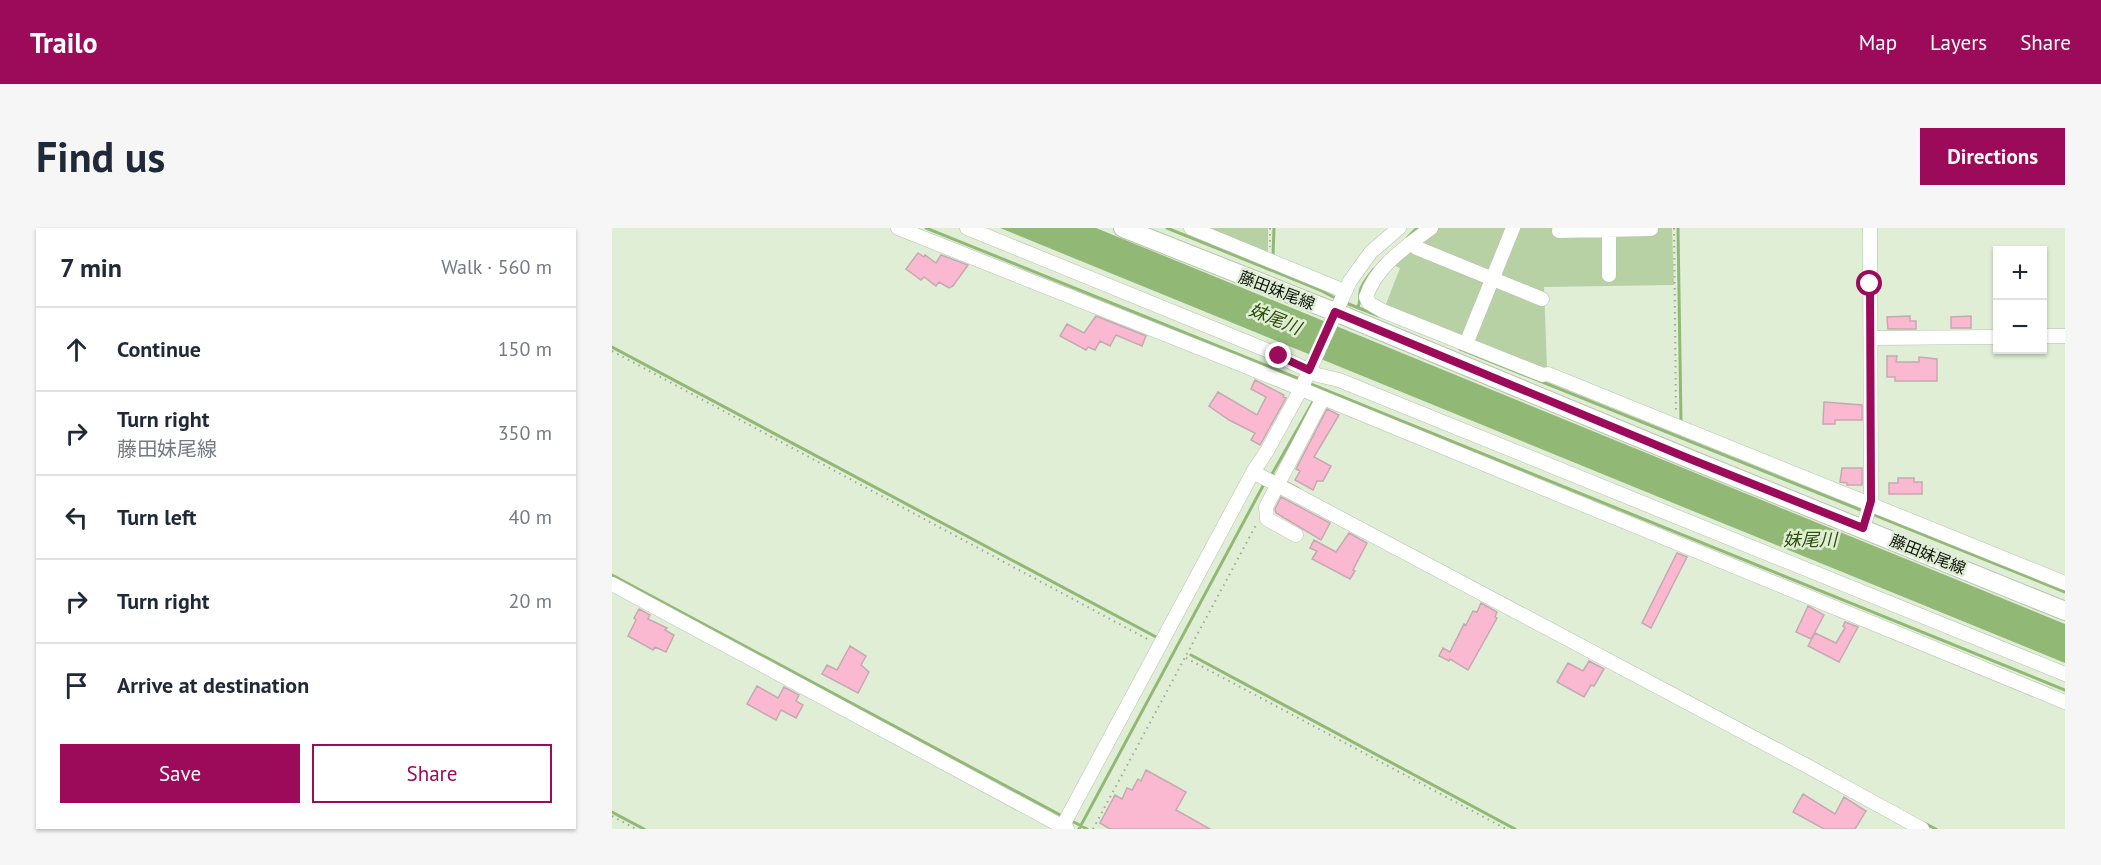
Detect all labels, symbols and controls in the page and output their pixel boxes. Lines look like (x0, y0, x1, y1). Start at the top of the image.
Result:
text: Trailo (30, 24, 97, 61)
text: Map (1859, 29, 1897, 56)
text: Layers (1930, 29, 1987, 56)
text: Share (2020, 29, 2071, 56)
button: Directions (1920, 128, 2065, 185)
text: Find us (36, 129, 165, 184)
map controls (1993, 246, 2047, 354)
button: + (1993, 246, 2047, 300)
text: 7 min (60, 251, 122, 284)
text: Walk · 560 m (441, 254, 552, 280)
street label: 藤田妹尾線 (1236, 266, 1318, 314)
route start (1856, 270, 1882, 296)
water label: 妹尾川 (1246, 298, 1306, 340)
button: − (1993, 300, 2047, 354)
icon: ahead (60, 333, 93, 366)
text: Continue (117, 335, 201, 363)
text: 150 m (498, 336, 552, 362)
route end (1265, 342, 1291, 368)
text: Turn right (117, 405, 209, 433)
icon: right (60, 417, 93, 450)
text: 350 m (498, 420, 552, 446)
text: 藤田妹尾線 (117, 436, 217, 462)
icon: left (60, 501, 93, 534)
text: Turn left (117, 503, 197, 531)
text: 40 m (509, 504, 552, 530)
water label: 妹尾川 (1783, 528, 1839, 551)
street label: 藤田妹尾線 (1887, 530, 1969, 578)
icon: right (60, 585, 93, 618)
text: Turn right (117, 587, 209, 615)
text: 20 m (509, 588, 552, 614)
icon: arrive (60, 669, 93, 702)
text: Arrive at destination (117, 671, 309, 699)
button: Save (60, 744, 300, 803)
button: Share (312, 744, 552, 803)

